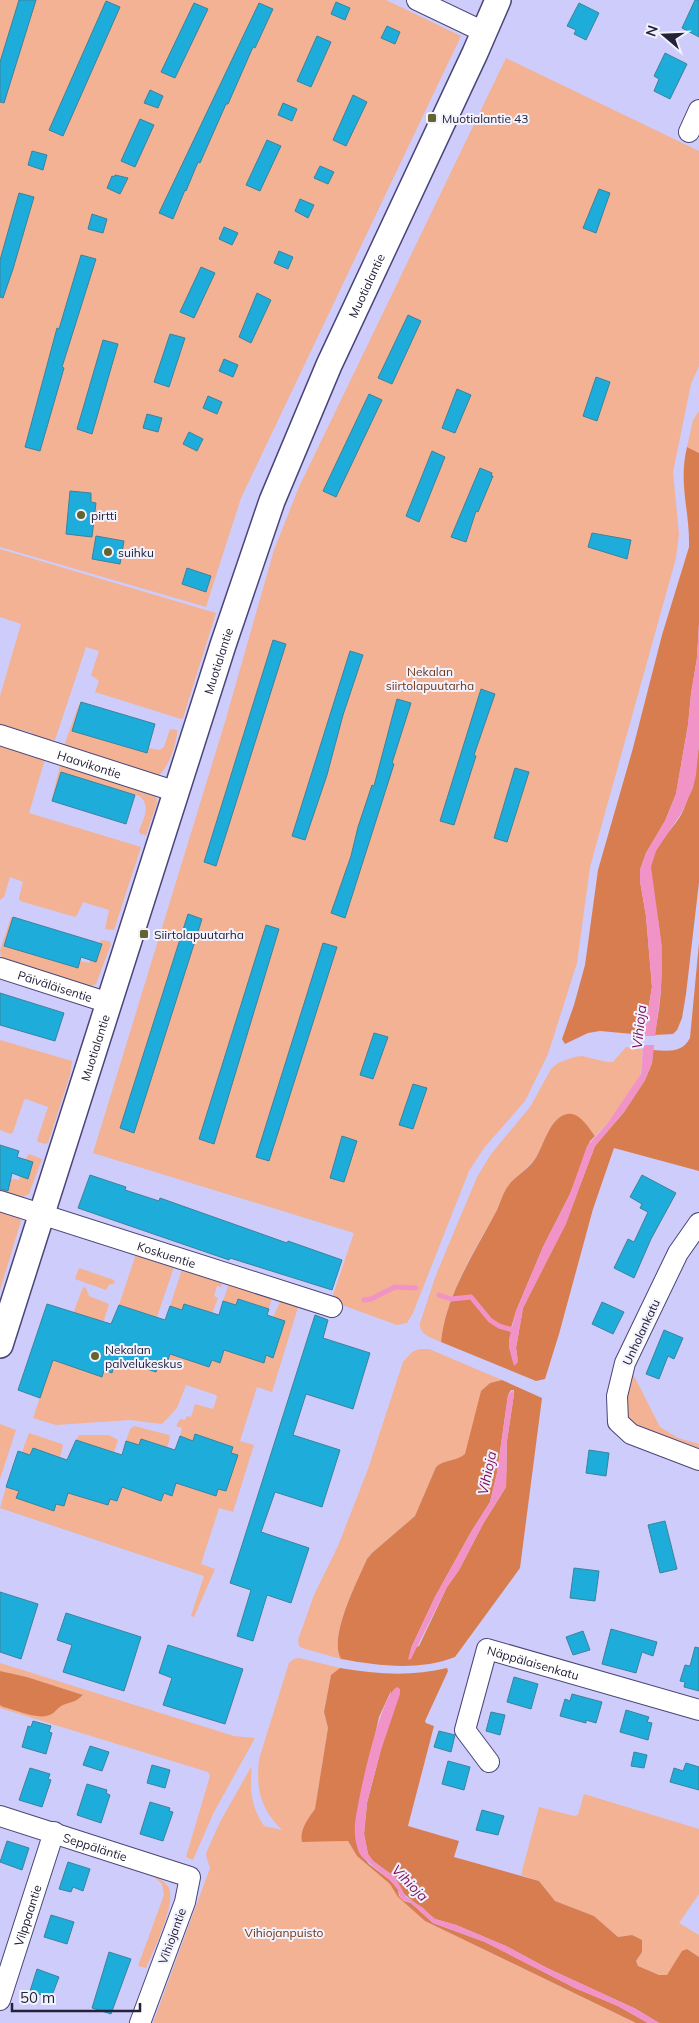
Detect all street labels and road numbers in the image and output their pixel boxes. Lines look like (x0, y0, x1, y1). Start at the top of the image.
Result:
street label: Muotialantie (345, 251, 388, 320)
street label: Muotialantie (200, 626, 236, 696)
street label: Haavikontie (56, 747, 123, 781)
street label: Päiväläisentie (16, 967, 94, 1005)
street label: Muotialantie (77, 1013, 112, 1083)
street label: Koskuentie (136, 1238, 198, 1271)
street label: Unholankatu (619, 1297, 663, 1367)
street label: Näppälaisenkatu (486, 1642, 581, 1683)
street label: Seppäläntie (61, 1829, 129, 1864)
street label: Vilppaantie (10, 1883, 44, 1948)
street label: Vihiojantie (155, 1906, 189, 1966)

